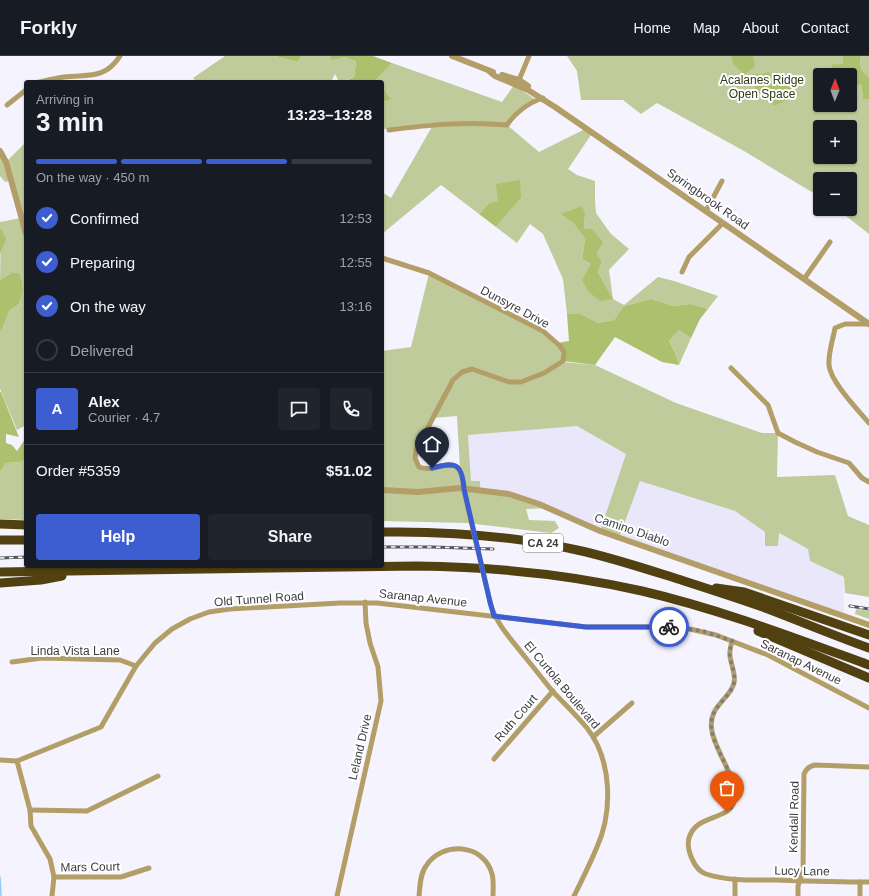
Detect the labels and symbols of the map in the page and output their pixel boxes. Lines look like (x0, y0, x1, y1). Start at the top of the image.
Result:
north arrow (813, 68, 857, 112)
park label: Acalanes Ridge Open Space (720, 73, 804, 101)
street label: Springbrook Road (664, 166, 752, 232)
street label: Dunsyre Drive (478, 283, 552, 331)
pin (415, 427, 449, 468)
street label: Camino Diablo (593, 511, 672, 550)
road number: CA 24 (523, 534, 563, 552)
street label: Saranap Avenue (378, 586, 468, 610)
street label: Old Tunnel Road (214, 589, 304, 609)
courier (649, 607, 689, 647)
street label: Saranap Avenue (758, 636, 844, 688)
street label: El Curtola Boulevard (521, 638, 603, 732)
street label: Linda Vista Lane (30, 644, 120, 658)
street label: Ruth Court (492, 691, 541, 744)
street label: Leland Drive (346, 712, 374, 781)
pin (710, 771, 744, 812)
street label: Kendall Road (786, 781, 802, 853)
street label: Mars Court (60, 859, 120, 875)
street label: Lucy Lane (774, 864, 830, 878)

